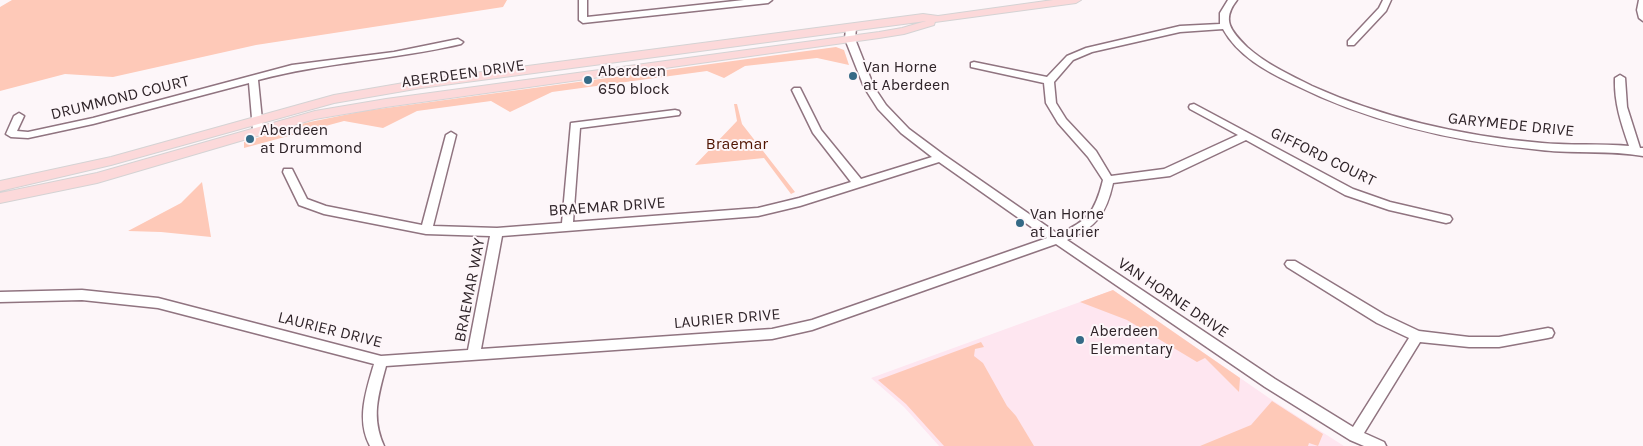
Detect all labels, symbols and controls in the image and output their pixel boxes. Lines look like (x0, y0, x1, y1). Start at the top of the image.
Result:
street label: ABERDEEN DRIVE (400, 56, 526, 92)
place label: Van Horne at Aberdeen (863, 57, 950, 95)
place label: Aberdeen 650 block (598, 61, 669, 99)
marker: Van Horne at Aberdeen (847, 70, 859, 82)
street label: DRUMMOND COURT (49, 72, 191, 124)
marker: Aberdeen 650 block (582, 74, 594, 86)
street label: GARYMEDE DRIVE (1447, 109, 1575, 141)
place label: Aberdeen at Drummond (260, 120, 362, 158)
street label: GIFFORD COURT (1267, 123, 1379, 191)
marker: Aberdeen at Drummond (244, 133, 256, 145)
park label: Braemar (706, 134, 768, 154)
street label: BRAEMAR DRIVE (548, 193, 666, 221)
place label: Van Horne at Laurier (1030, 204, 1104, 242)
marker: Van Horne at Laurier (1014, 217, 1026, 229)
street label: BRAEMAR WAY (451, 236, 489, 344)
street label: VAN HORNE DRIVE (1114, 254, 1232, 342)
street label: LAURIER DRIVE (673, 305, 781, 333)
street label: LAURIER DRIVE (276, 308, 384, 352)
place label: Aberdeen Elementary (1090, 321, 1173, 359)
marker: Aberdeen Elementary (1074, 334, 1086, 346)

